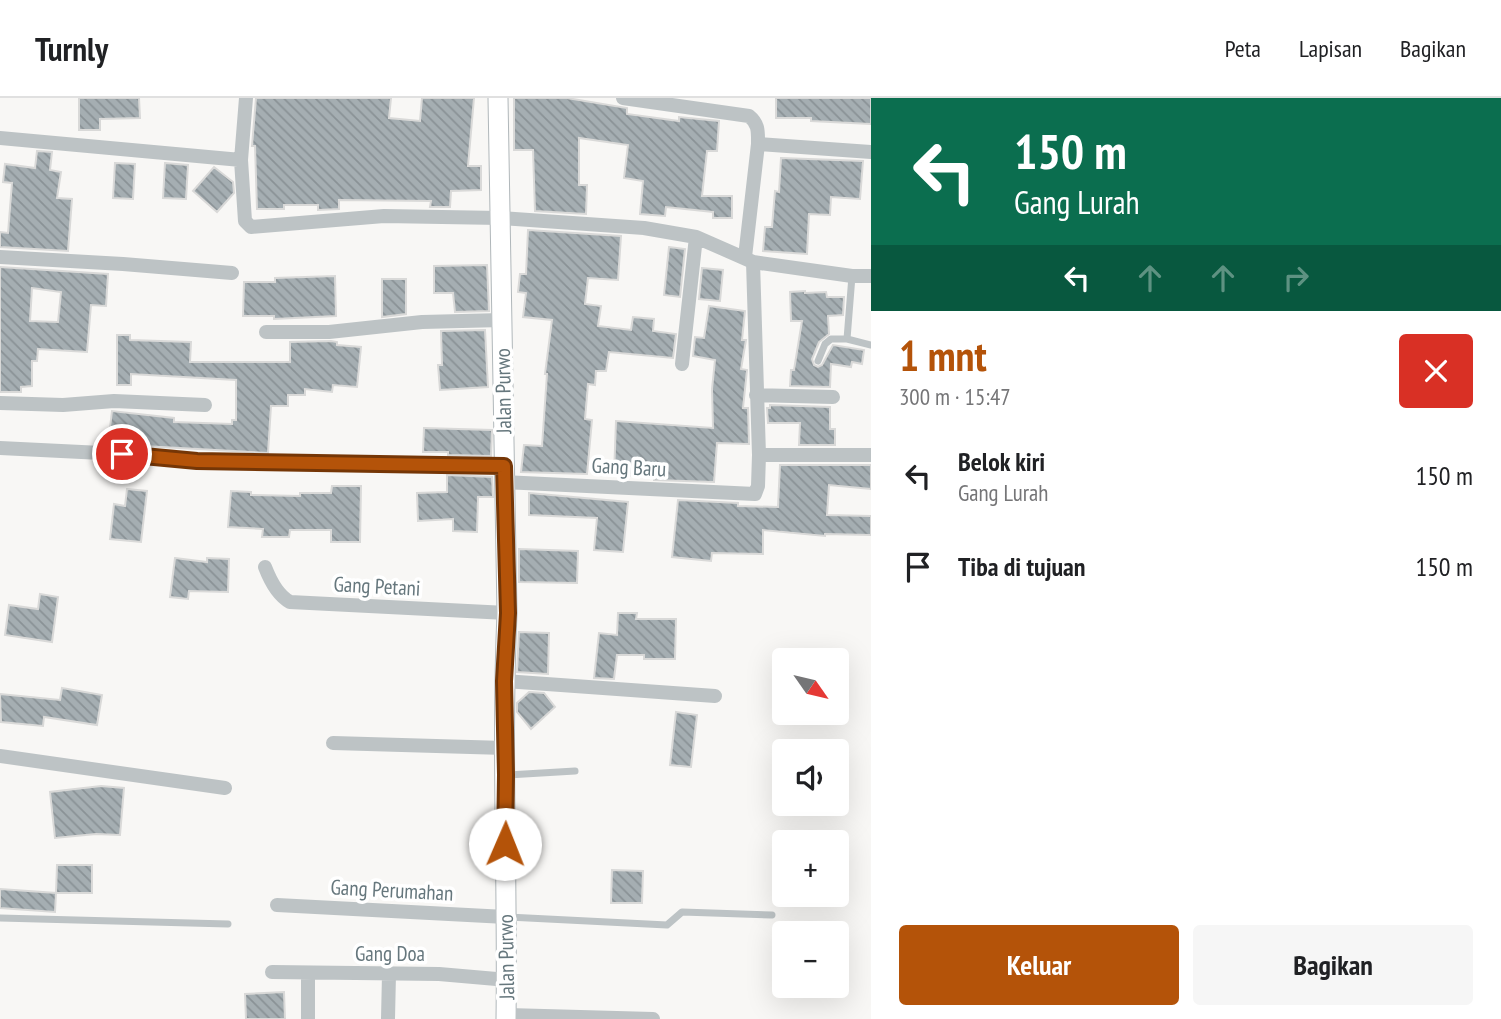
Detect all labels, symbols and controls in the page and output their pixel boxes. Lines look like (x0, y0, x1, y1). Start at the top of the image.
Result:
text: Turnly (35, 27, 108, 70)
text: Peta (1225, 33, 1261, 64)
text: Lapisan (1299, 33, 1362, 64)
text: Bagikan (1400, 33, 1466, 64)
text: 150 m (1014, 119, 1127, 183)
icon: left (899, 126, 990, 217)
text: Gang Lurah (1014, 181, 1140, 223)
icon: left (1058, 259, 1096, 297)
icon: ahead (1131, 259, 1169, 297)
icon: ahead (1204, 259, 1242, 297)
icon: right (1277, 259, 1315, 297)
text: 1 mnt (899, 328, 987, 383)
button: close (1399, 334, 1473, 408)
street label: Jalan Purwo (489, 348, 517, 435)
text: 300 m · 15:47 (899, 382, 1011, 411)
pin (92, 424, 152, 484)
icon: arrive (103, 435, 141, 473)
text: Belok kiri (958, 445, 1045, 478)
street label: Gang Baru (591, 452, 667, 482)
icon: left (899, 457, 937, 495)
text: 150 m (1415, 459, 1473, 492)
text: Gang Lurah (958, 478, 1048, 507)
icon: arrive (899, 548, 937, 586)
text: Tiba di tujuan (958, 550, 1086, 583)
text: 150 m (1415, 550, 1473, 583)
street label: Gang Petani (333, 570, 421, 602)
north arrow (772, 648, 849, 724)
map controls (772, 648, 849, 998)
button: sound (772, 739, 849, 816)
position arrow (468, 807, 542, 881)
button: + (772, 830, 849, 907)
street label: Gang Perumahan (330, 873, 454, 907)
street label: Jalan Purwo (492, 914, 520, 1001)
button: − (772, 921, 849, 998)
button: Keluar (899, 925, 1179, 1005)
button: Bagikan (1193, 925, 1473, 1005)
street label: Gang Doa (355, 940, 425, 967)

